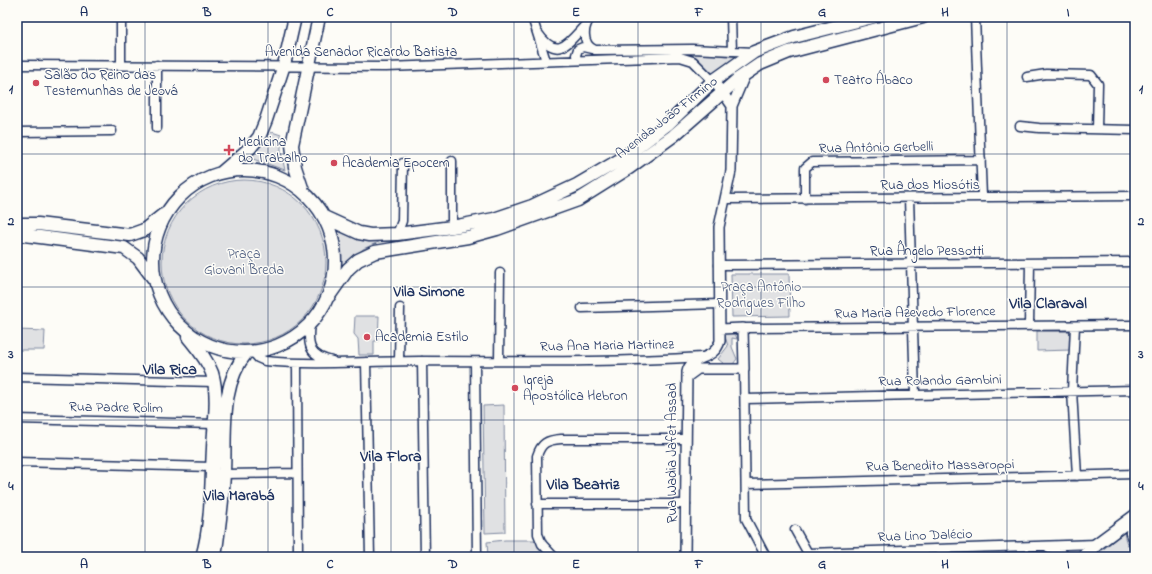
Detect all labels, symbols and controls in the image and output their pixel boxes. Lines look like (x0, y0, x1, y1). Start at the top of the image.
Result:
text: A (80, 3, 88, 22)
text: B (202, 3, 212, 22)
text: C (326, 3, 334, 22)
text: D (447, 3, 458, 22)
text: E (572, 3, 580, 22)
text: F (694, 3, 704, 22)
text: G (818, 3, 826, 22)
text: H (941, 3, 949, 22)
text: I (1066, 3, 1070, 22)
street label: Avenida Senador Ricardo Batista (265, 42, 457, 63)
place label: Salão do Reino das Testemunhas de Jeová (44, 65, 177, 102)
place label: Teatro Ábaco (834, 69, 913, 91)
street label: Avenida João Firmino (611, 71, 723, 165)
marker: Teatro Ábaco (821, 75, 831, 85)
marker: Salão do Reino das Testemunhas de Jeová (31, 78, 41, 88)
text: 1 (9, 80, 14, 99)
text: 1 (1139, 80, 1144, 99)
place label: Medicina do Trabalho (238, 132, 308, 169)
street label: Rua Antônio Gerbelli (818, 137, 934, 159)
marker: Medicina do Trabalho (223, 144, 235, 156)
place label: Academia Epocem (342, 153, 450, 174)
marker: Academia Epocem (329, 158, 339, 168)
street label: Rua dos Miosótis (880, 175, 980, 196)
text: 2 (7, 212, 15, 231)
text: 2 (1137, 212, 1145, 231)
street label: Rua Ângelo Pessotti (870, 240, 984, 263)
park label: Praça Giovani Breda (204, 244, 284, 281)
park label: Praça Antônio Rodrigues Filho (717, 277, 805, 315)
district label: Vila Simone (393, 281, 466, 303)
district label: Vila Claraval (1008, 292, 1087, 316)
street label: Rua Maria Azevedo Florence (834, 301, 996, 325)
place label: Academia Estilo (375, 327, 468, 348)
marker: Academia Estilo (362, 332, 372, 342)
street label: Rua Ana Maria Martinez (540, 334, 674, 358)
text: 3 (7, 345, 14, 364)
text: 3 (1137, 345, 1144, 364)
district label: Vila Rica (142, 358, 197, 382)
street label: Rua Rolando Gambini (878, 369, 1002, 393)
place label: Igreja Apostólica Hebron (523, 370, 628, 407)
marker: Igreja Apostólica Hebron (510, 383, 520, 393)
street label: Rua Wadia Jafet Assad (662, 383, 683, 523)
street label: Rua Padre Rolim (69, 397, 163, 419)
district label: Vila Flora (359, 445, 422, 469)
street label: Rua Benedito Massaroppi (865, 454, 1015, 478)
district label: Vila Beatriz (545, 473, 621, 497)
text: 4 (7, 477, 14, 496)
text: 4 (1137, 477, 1144, 496)
district label: Vila Marabá (203, 485, 275, 507)
street label: Rua Lino Dalécio (877, 524, 973, 548)
text: A (80, 555, 88, 574)
text: B (202, 555, 212, 574)
text: C (326, 555, 334, 574)
text: D (447, 555, 458, 574)
text: E (572, 555, 580, 574)
text: F (694, 555, 704, 574)
text: G (818, 555, 826, 574)
text: H (941, 555, 949, 574)
text: I (1066, 555, 1070, 574)

